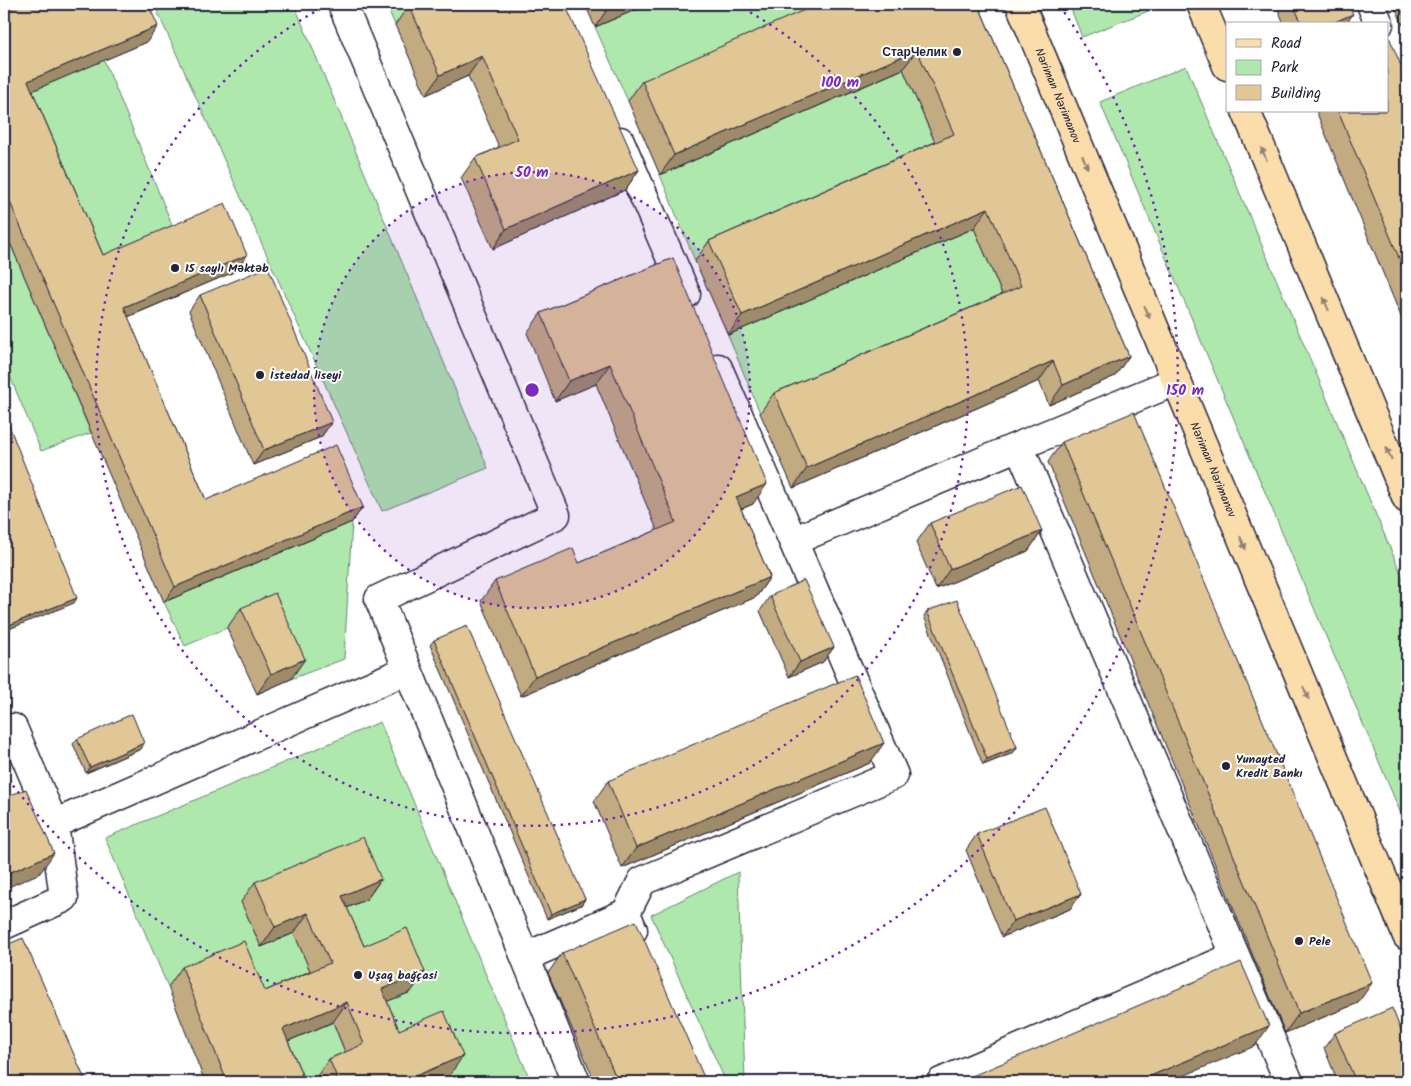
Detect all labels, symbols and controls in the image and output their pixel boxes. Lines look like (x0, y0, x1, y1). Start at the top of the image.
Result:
legend (1226, 22, 1388, 112)
text: Road (1271, 32, 1302, 56)
place label: СтарЧелик (882, 43, 948, 62)
street label: Nəriman Nərimanov (1030, 45, 1087, 147)
marker: СтарЧелик (951, 46, 963, 58)
text: Park (1271, 56, 1299, 80)
text: 100 m (821, 71, 859, 95)
text: Building (1271, 82, 1321, 106)
one-way arrow (1259, 147, 1267, 161)
one-way arrow (1082, 155, 1090, 169)
text: 50 m (514, 161, 549, 185)
place label: 15 saylı Məktəb (185, 259, 269, 278)
marker: 15 saylı Məktəb (169, 262, 181, 274)
one-way arrow (1322, 297, 1330, 311)
one-way arrow (1144, 305, 1152, 319)
place label: İstedad liseyi (270, 366, 342, 385)
marker: İstedad liseyi (254, 369, 266, 381)
text: 150 m (1166, 379, 1204, 403)
centre of rings (523, 381, 541, 399)
street label: Nəriman Nərimanov (1185, 419, 1242, 521)
one-way arrow (1384, 447, 1392, 461)
one-way arrow (1240, 536, 1248, 550)
one-way arrow (1302, 686, 1310, 701)
place label: Yunayted Kredit Bankı (1236, 750, 1302, 783)
marker: Yunayted Kredit Bankı (1220, 760, 1232, 772)
place label: Pele (1309, 932, 1331, 951)
marker: Pele (1293, 935, 1305, 947)
place label: Uşaq bağçasi (368, 966, 438, 985)
marker: Uşaq bağçasi (352, 969, 364, 981)

